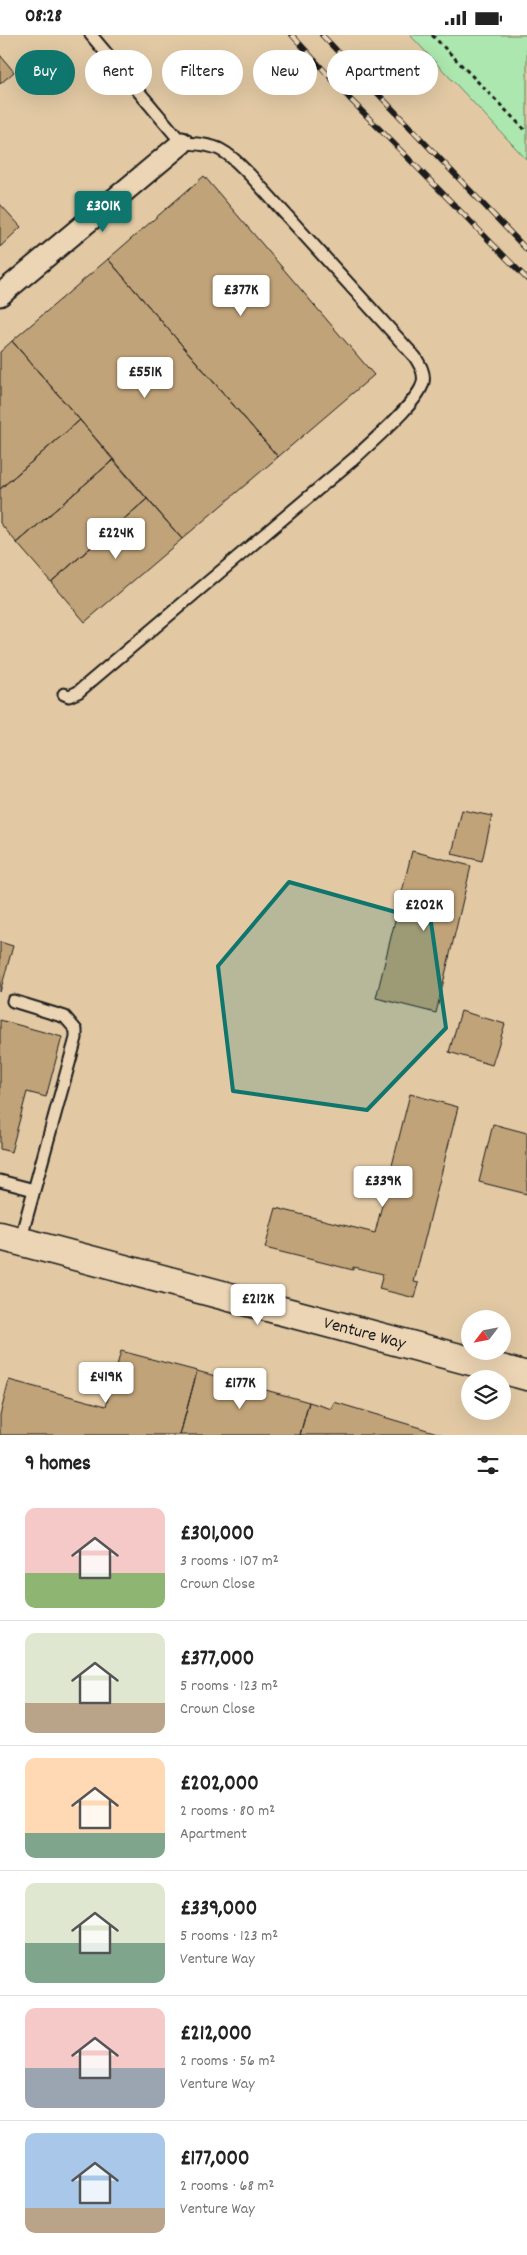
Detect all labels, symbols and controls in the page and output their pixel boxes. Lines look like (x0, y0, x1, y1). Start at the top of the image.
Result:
text: 08:28 (25, 4, 62, 31)
chip: Buy (15, 50, 75, 95)
chip: Rent (85, 50, 152, 95)
chip: Filters (162, 50, 243, 95)
chip: New (253, 50, 317, 95)
chip: Apartment (327, 50, 438, 95)
pin: £301K (68, 191, 138, 233)
text: £301K (86, 195, 120, 218)
pin: £377K (206, 275, 276, 317)
text: £377K (224, 279, 258, 302)
pin: £551K (110, 357, 180, 399)
text: £551K (128, 361, 162, 384)
pin: £224K (81, 517, 151, 560)
text: £224K (98, 522, 134, 545)
pin: £202K (389, 889, 459, 932)
text: £202K (405, 894, 443, 917)
pin: £339K (348, 1165, 418, 1208)
text: £339K (365, 1170, 401, 1193)
pin: £212K (223, 1283, 293, 1326)
text: £212K (242, 1288, 274, 1311)
north arrow (461, 1310, 511, 1360)
map controls (461, 1310, 511, 1420)
street label: Venture Way (321, 1311, 409, 1358)
pin: £419K (71, 1361, 141, 1404)
text: £419K (90, 1366, 122, 1389)
pin: £177K (205, 1367, 275, 1410)
button: layers (461, 1370, 511, 1420)
text: £177K (224, 1372, 256, 1395)
text: 9 homes (25, 1450, 91, 1480)
icon: filters (474, 1451, 502, 1479)
text: £301,000 (180, 1520, 254, 1550)
icon: home (65, 1528, 125, 1588)
text: 3 rooms · 107 m² (180, 1550, 279, 1573)
text: Crown Close (180, 1573, 255, 1596)
text: £377,000 (180, 1645, 254, 1675)
icon: home (65, 1653, 125, 1713)
text: 5 rooms · 123 m² (180, 1675, 278, 1698)
text: Crown Close (180, 1698, 255, 1721)
text: £202,000 (180, 1770, 259, 1800)
icon: home (65, 1778, 125, 1838)
text: 2 rooms · 80 m² (180, 1800, 275, 1823)
text: Apartment (180, 1823, 247, 1846)
text: £339,000 (180, 1895, 257, 1925)
icon: home (65, 1903, 125, 1963)
text: 5 rooms · 123 m² (180, 1925, 278, 1948)
text: Venture Way (180, 1948, 255, 1971)
text: £212,000 (180, 2020, 252, 2050)
icon: home (65, 2028, 125, 2088)
text: 2 rooms · 56 m² (180, 2050, 275, 2073)
text: Venture Way (180, 2073, 255, 2096)
text: £177,000 (180, 2145, 250, 2175)
icon: home (65, 2153, 125, 2213)
text: 2 rooms · 68 m² (180, 2175, 274, 2198)
text: Venture Way (180, 2198, 255, 2221)

